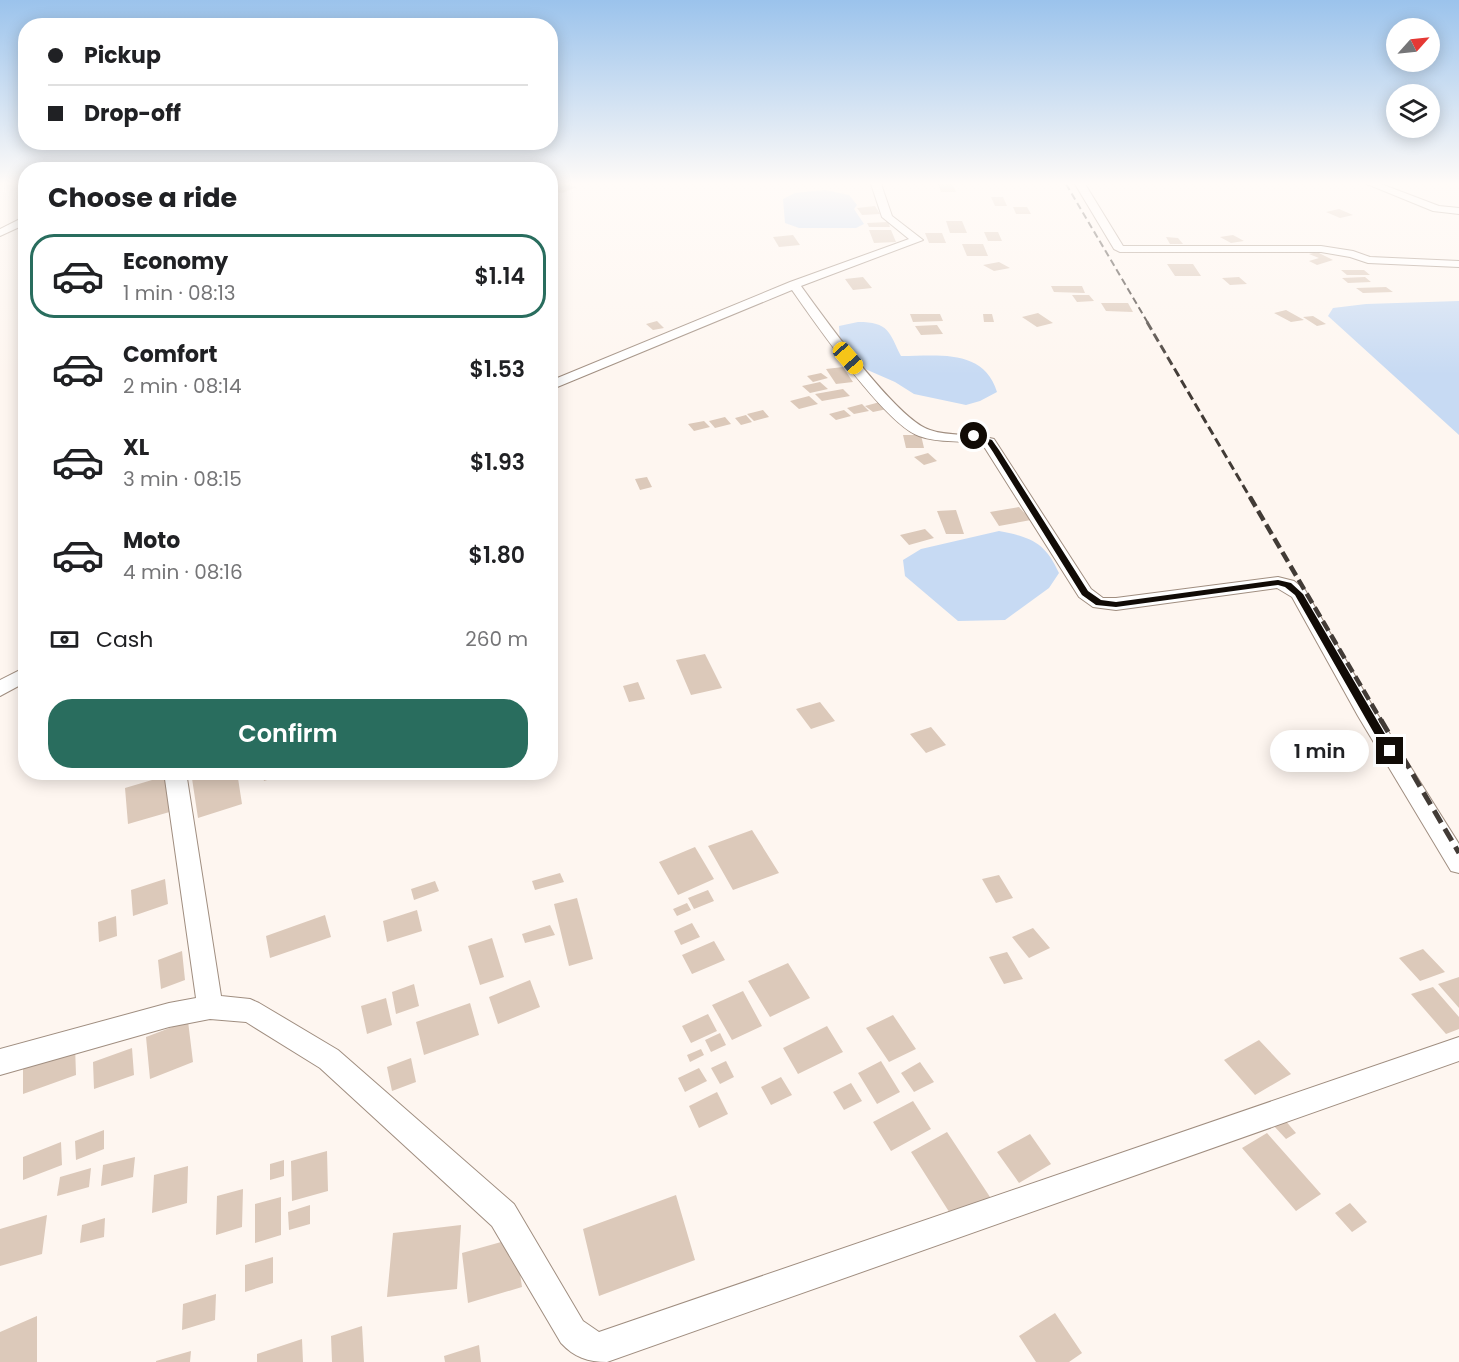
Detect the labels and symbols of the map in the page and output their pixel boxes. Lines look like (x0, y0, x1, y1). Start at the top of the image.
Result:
north arrow (1386, 18, 1440, 72)
car (829, 339, 867, 377)
route start (960, 422, 987, 449)
callout: 1 min (1270, 730, 1369, 772)
route end (1376, 737, 1403, 764)

